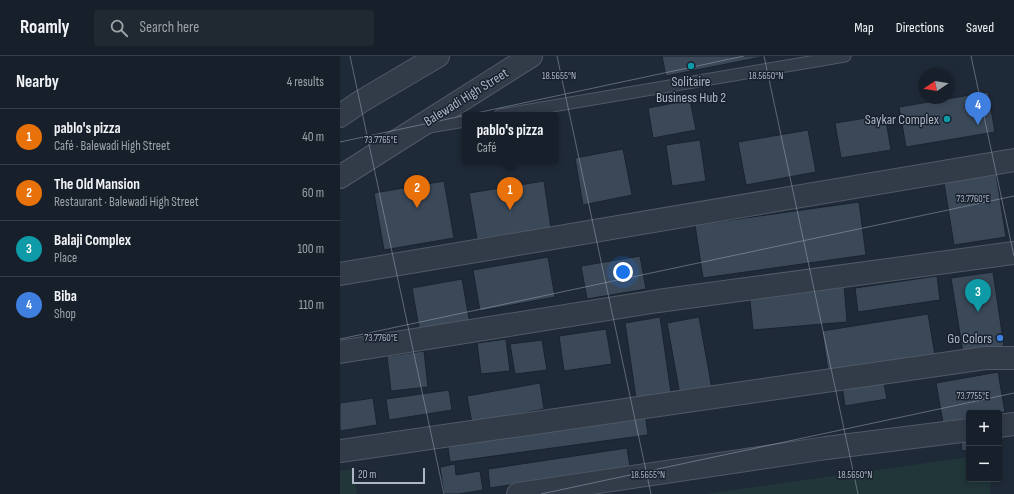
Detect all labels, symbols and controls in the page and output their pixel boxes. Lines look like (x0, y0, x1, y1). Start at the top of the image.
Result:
search box (94, 10, 374, 46)
text: Roamly (20, 16, 70, 39)
icon: search (108, 17, 130, 39)
text: Search here (140, 18, 199, 37)
text: Map (854, 19, 874, 36)
text: Directions (896, 19, 944, 36)
text: Saved (966, 19, 994, 36)
marker: Solitaire Business Hub 2 (686, 61, 696, 71)
street label: Balewadi High Street (421, 64, 511, 130)
north arrow (918, 68, 954, 104)
text: 18.5655°N (542, 70, 576, 82)
text: 18.5650°N (749, 70, 783, 82)
text: Nearby (16, 72, 59, 92)
place label: Solitaire Business Hub 2 (656, 73, 726, 106)
text: 4 results (287, 74, 324, 90)
pin: 4 (965, 92, 991, 125)
place label: Saykar Complex (865, 111, 940, 128)
popup (462, 112, 558, 164)
marker: Saykar Complex (942, 114, 952, 124)
text: pablo's pizza (54, 119, 121, 138)
text: pablo's pizza (477, 121, 543, 140)
text: 1 (26, 129, 32, 145)
text: 40 m (302, 129, 324, 145)
text: 73.7765°E (364, 134, 398, 146)
text: Café · Balewadi High Street (54, 138, 170, 154)
text: Café (477, 140, 496, 156)
text: The Old Mansion (54, 175, 140, 194)
pin: 2 (404, 175, 430, 208)
pin: 1 (497, 177, 523, 210)
text: 2 (26, 185, 32, 201)
text: 60 m (302, 185, 324, 201)
text: 73.7760°E (956, 193, 990, 205)
text: Restaurant · Balewadi High Street (54, 194, 199, 210)
text: Balaji Complex (54, 231, 131, 250)
text: 3 (26, 241, 32, 257)
text: 100 m (297, 241, 324, 257)
text: Place (54, 250, 77, 266)
your location (613, 262, 633, 282)
pin: 3 (965, 279, 991, 312)
text: Biba (54, 287, 77, 306)
text: 4 (26, 297, 32, 313)
text: 110 m (299, 297, 324, 313)
text: Shop (54, 306, 76, 322)
place label: Go Colors (947, 330, 992, 347)
text: 73.7760°E (364, 332, 398, 344)
marker: Go Colors (995, 333, 1005, 343)
text: 73.7755°E (957, 390, 989, 402)
map controls (966, 410, 1002, 482)
button: + (966, 410, 1002, 446)
button: − (966, 446, 1002, 482)
scale bar (352, 466, 425, 485)
text: 20 m (358, 468, 376, 481)
text: 18.5655°N (631, 469, 665, 481)
text: 18.5650°N (838, 469, 872, 481)

